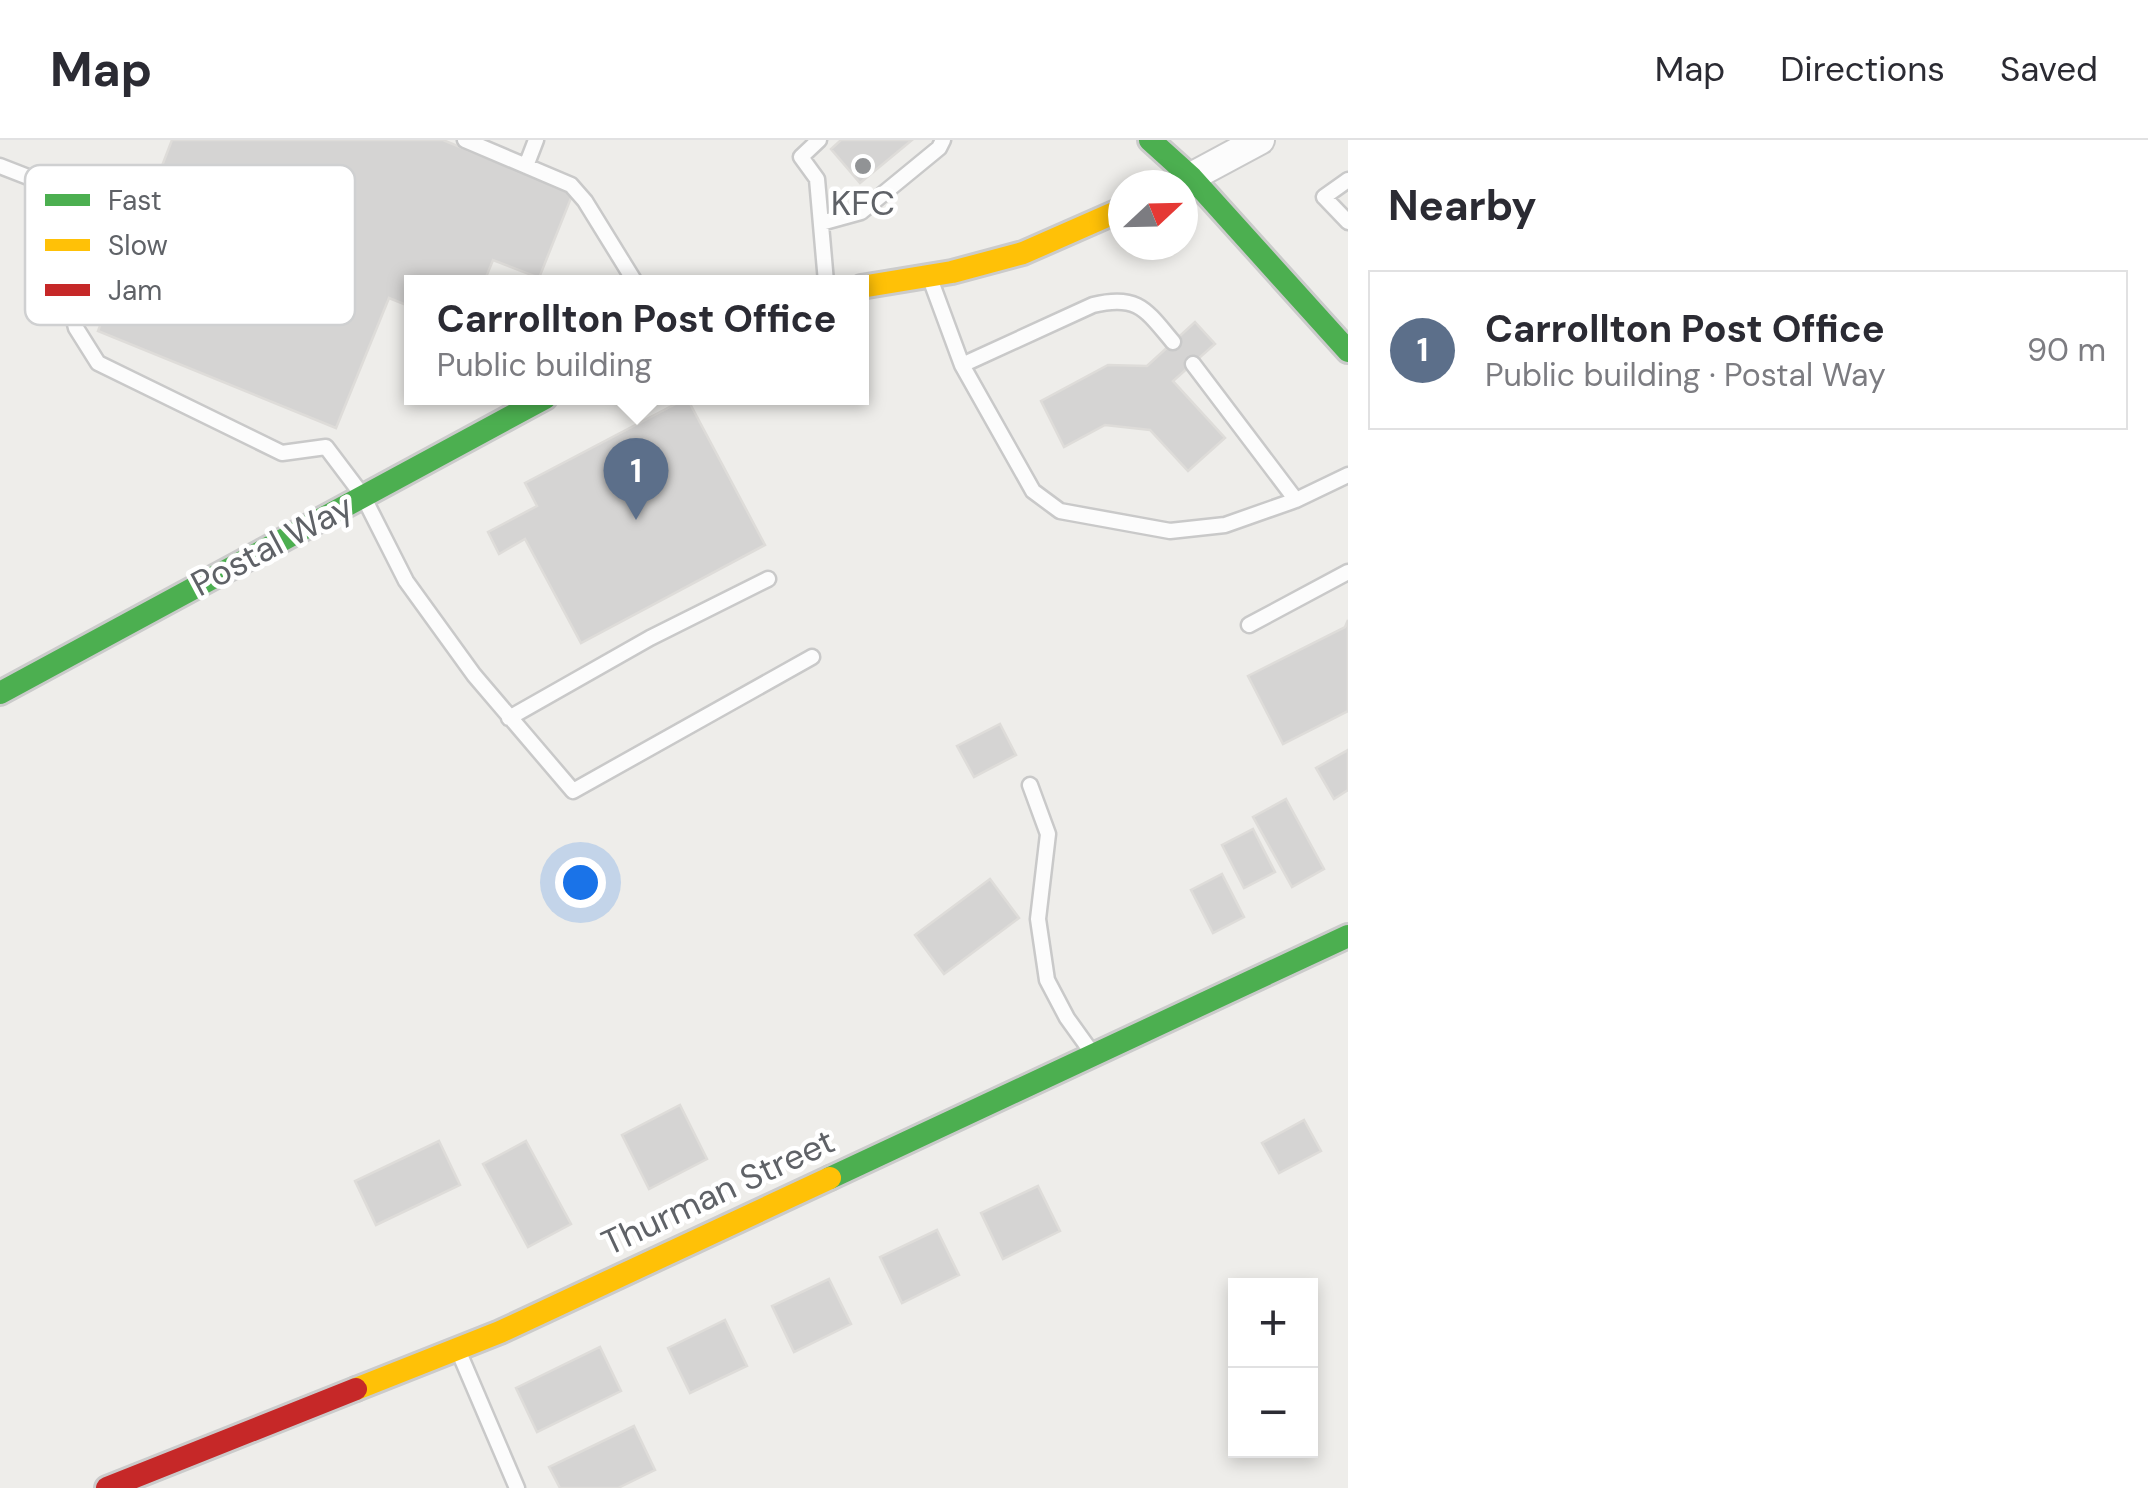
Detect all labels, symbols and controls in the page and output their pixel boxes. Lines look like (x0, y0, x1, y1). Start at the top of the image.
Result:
text: Map (50, 38, 152, 101)
text: Map (1655, 46, 1725, 92)
text: Directions (1780, 46, 1945, 92)
text: Saved (2000, 46, 2098, 92)
marker: KFC (852, 155, 874, 177)
legend (25, 165, 355, 325)
north arrow (1108, 170, 1198, 260)
text: Nearby (1388, 178, 1537, 233)
place label: KFC (831, 180, 895, 226)
text: Fast (108, 182, 162, 219)
text: Slow (108, 227, 168, 264)
text: Jam (108, 272, 162, 309)
popup (404, 275, 869, 405)
text: Carrollton Post Office (437, 294, 836, 344)
text: Carrollton Post Office (1485, 304, 1885, 354)
text: 1 (1417, 329, 1428, 371)
text: 90 m (2027, 329, 2106, 371)
text: Public building (437, 344, 652, 386)
text: Public building · Postal Way (1485, 354, 1886, 396)
pin: 1 (604, 438, 668, 520)
street label: Postal Way (183, 483, 361, 607)
your location (555, 857, 606, 908)
street label: Thurman Street (594, 1118, 842, 1266)
map controls (1228, 1278, 1318, 1458)
button: + (1228, 1278, 1318, 1368)
button: − (1228, 1368, 1318, 1458)

